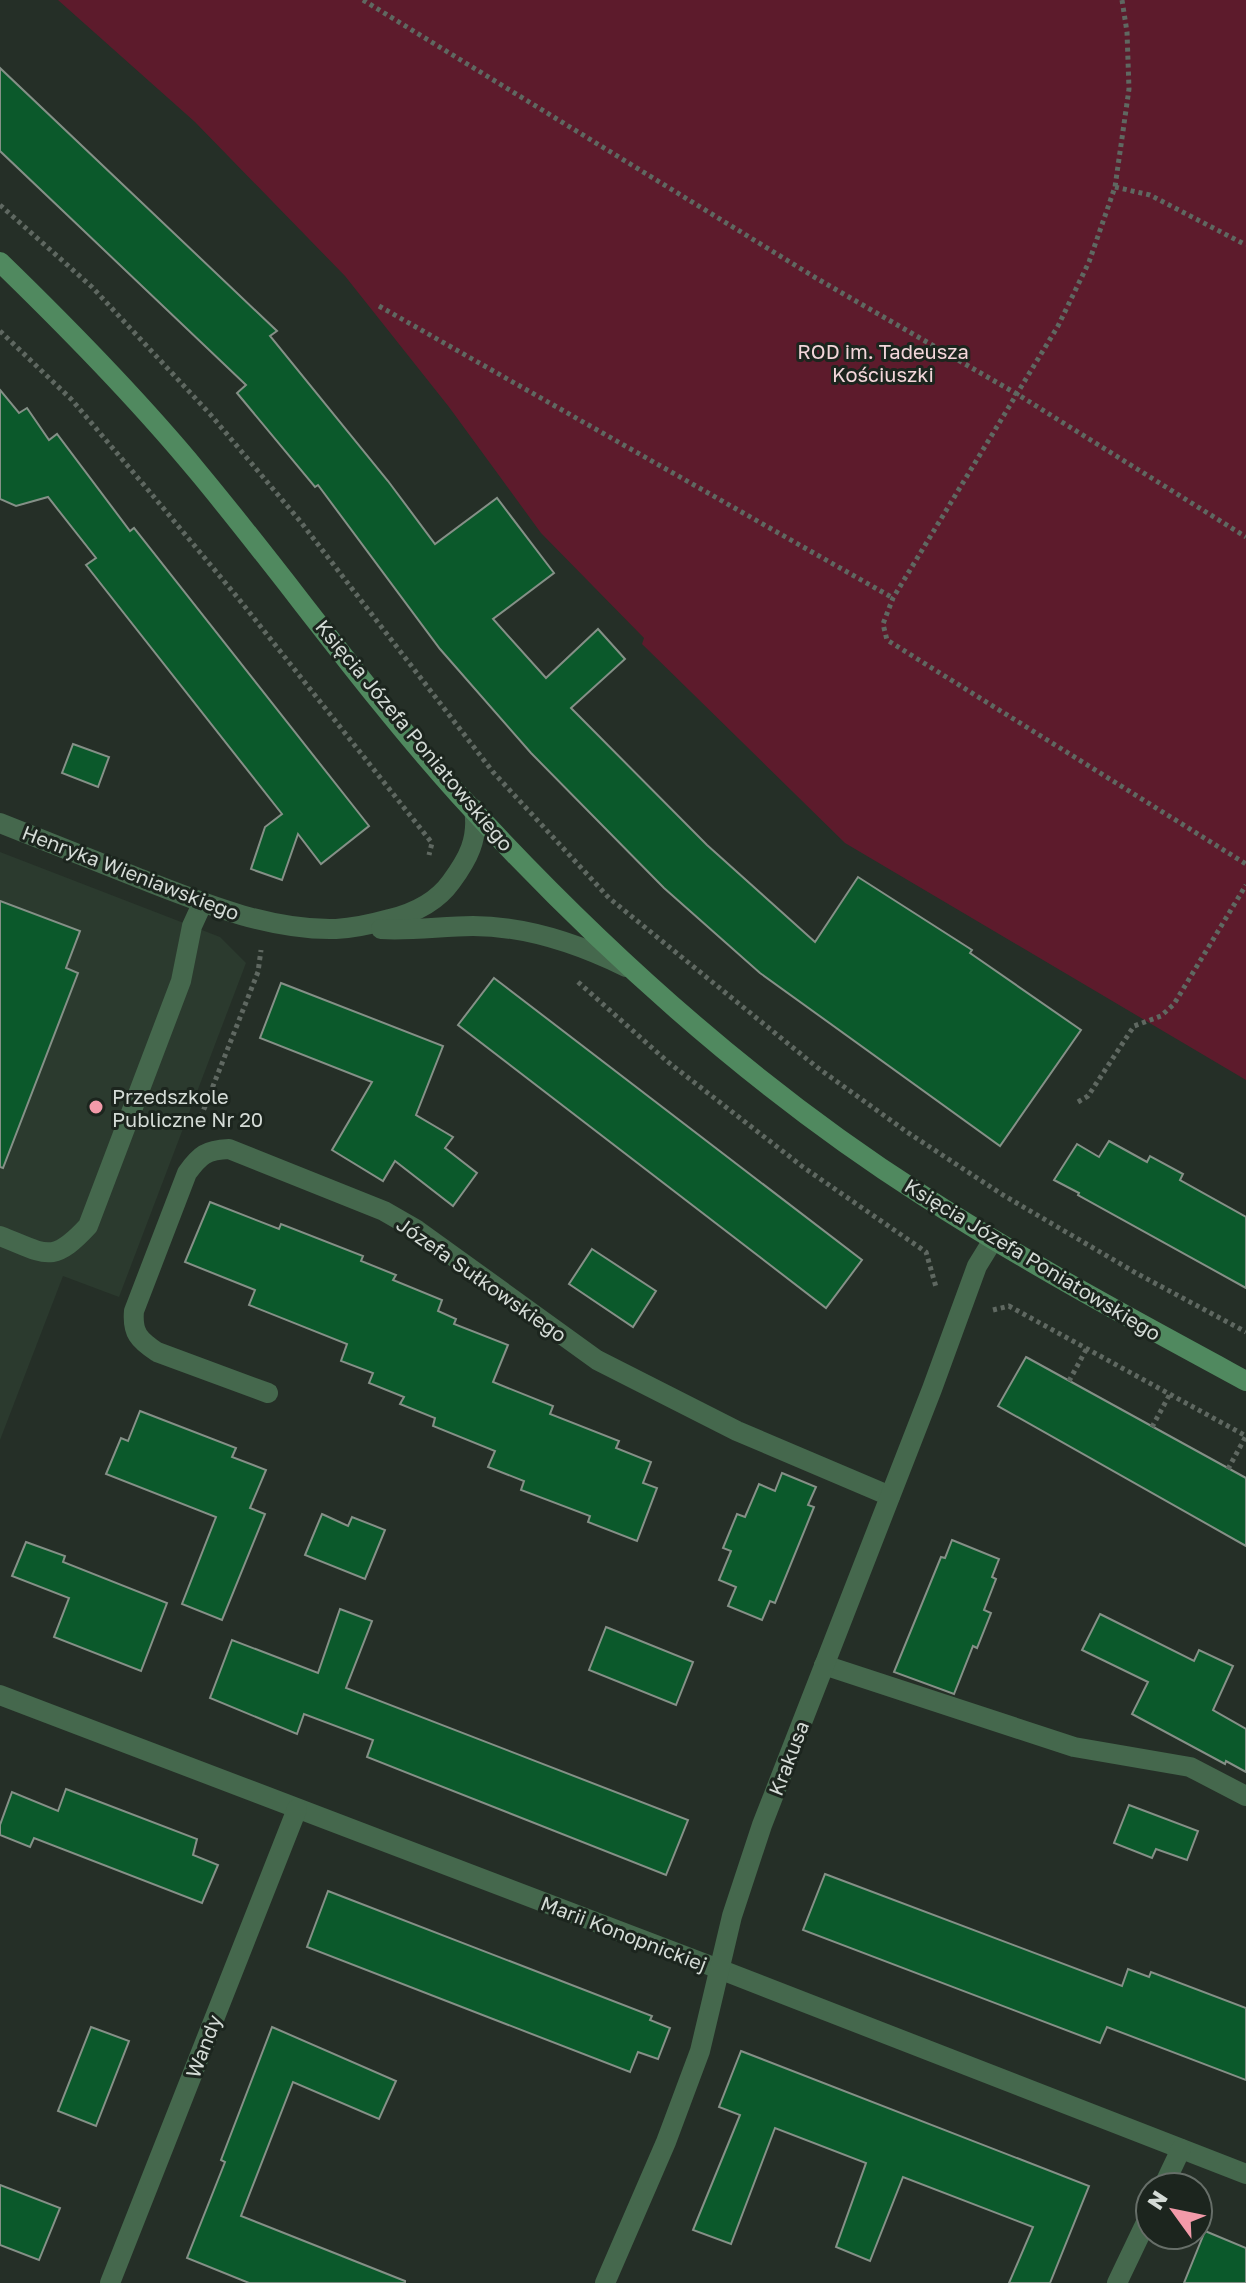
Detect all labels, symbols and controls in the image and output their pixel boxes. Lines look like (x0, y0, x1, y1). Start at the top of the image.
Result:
park label: ROD im. Tadeusza Kościuszki (797, 339, 969, 386)
street label: Księcia Józefa Poniatowskiego (311, 615, 519, 855)
street label: Henryka Wieniawskiego (19, 820, 243, 924)
place label: Przedszkole Publiczne Nr 20 (112, 1084, 263, 1131)
marker: Przedszkole Publiczne Nr 20 (87, 1098, 105, 1116)
street label: Księcia Józefa Poniatowskiego (901, 1173, 1165, 1345)
street label: Józefa Sułkowskiego (393, 1211, 571, 1347)
street label: Krakusa (763, 1717, 813, 1799)
street label: Marii Konopnickiej (537, 1890, 711, 1976)
street label: Wandy (180, 2011, 226, 2081)
north arrow (1134, 2171, 1214, 2251)
text: N (1141, 2185, 1173, 2214)

